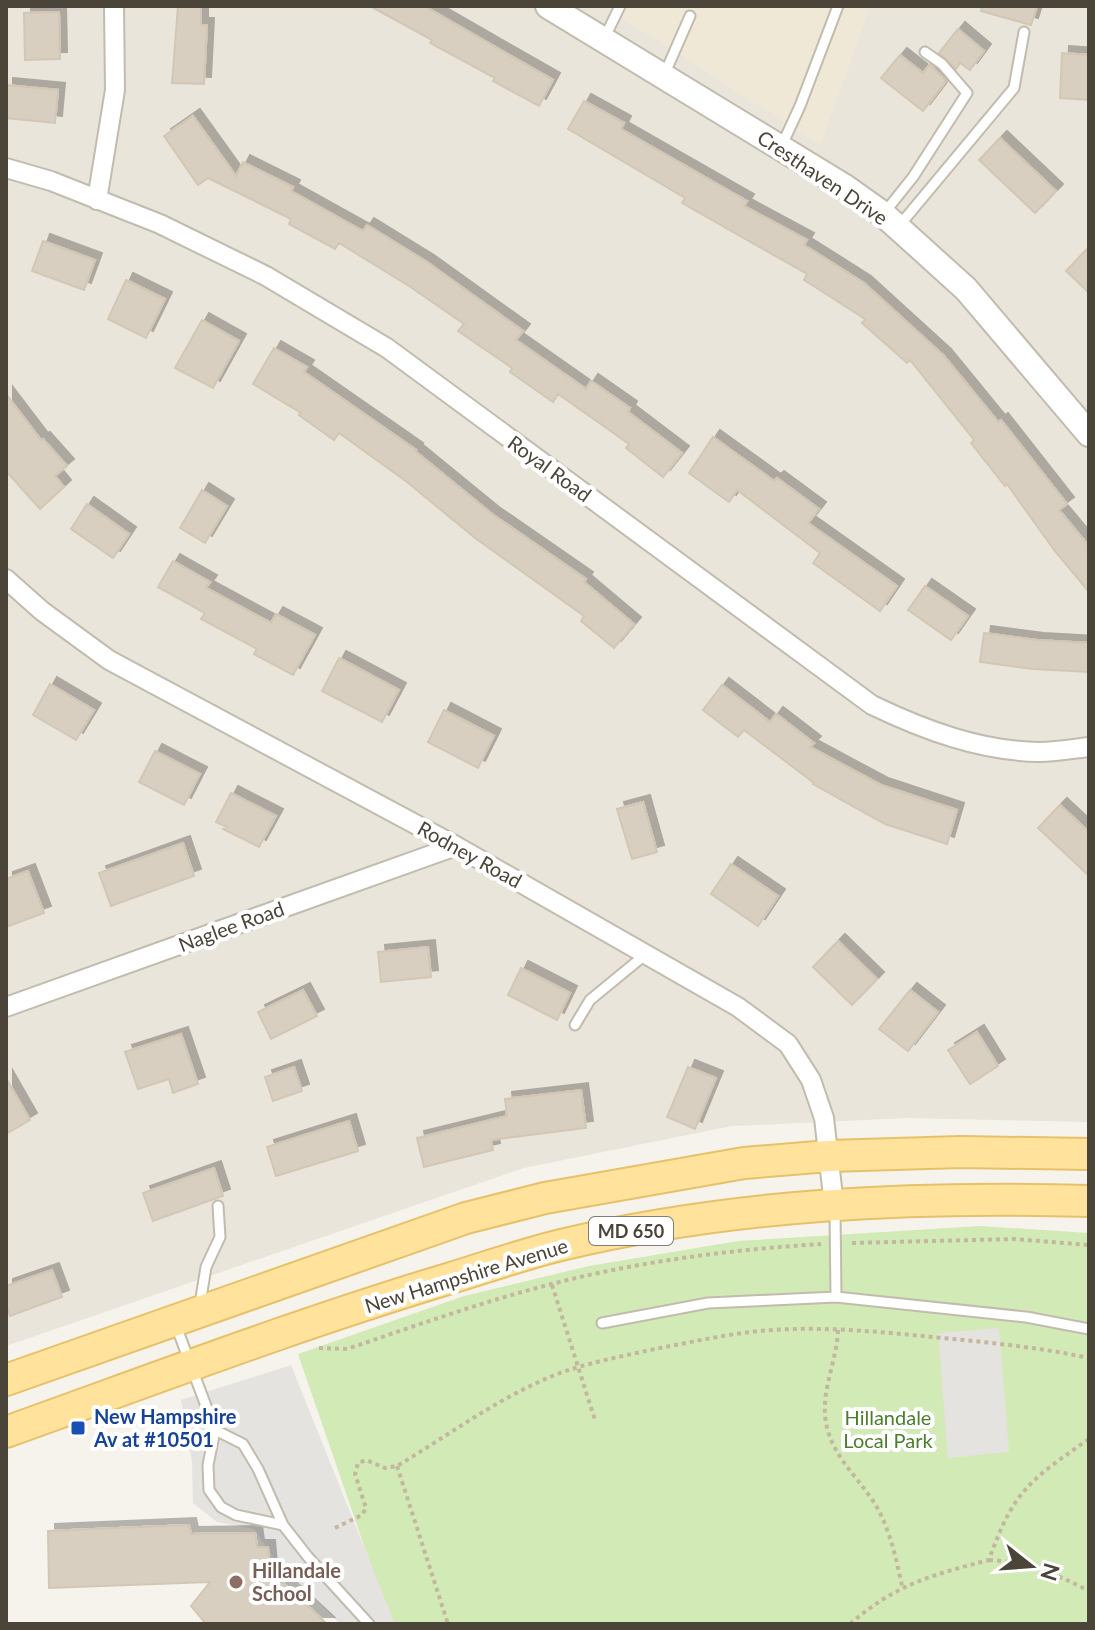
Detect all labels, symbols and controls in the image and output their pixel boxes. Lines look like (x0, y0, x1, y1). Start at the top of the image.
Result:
street label: Cresthaven Drive (753, 125, 893, 229)
street label: Royal Road (504, 430, 596, 506)
street label: Rodney Road (414, 816, 526, 892)
street label: Naglee Road (175, 896, 287, 956)
road number: MD 650 (589, 1217, 673, 1245)
street label: New Hampshire Avenue (362, 1233, 570, 1317)
place label: New Hampshire Av at #10501 (93, 1404, 237, 1451)
park label: Hillandale Local Park (843, 1405, 933, 1452)
marker: New Hampshire Av at #10501 (69, 1419, 87, 1437)
north arrow (991, 1526, 1071, 1606)
place label: Hillandale School (252, 1558, 341, 1605)
text: N (1035, 1560, 1066, 1584)
marker: Hillandale School (227, 1573, 245, 1591)

